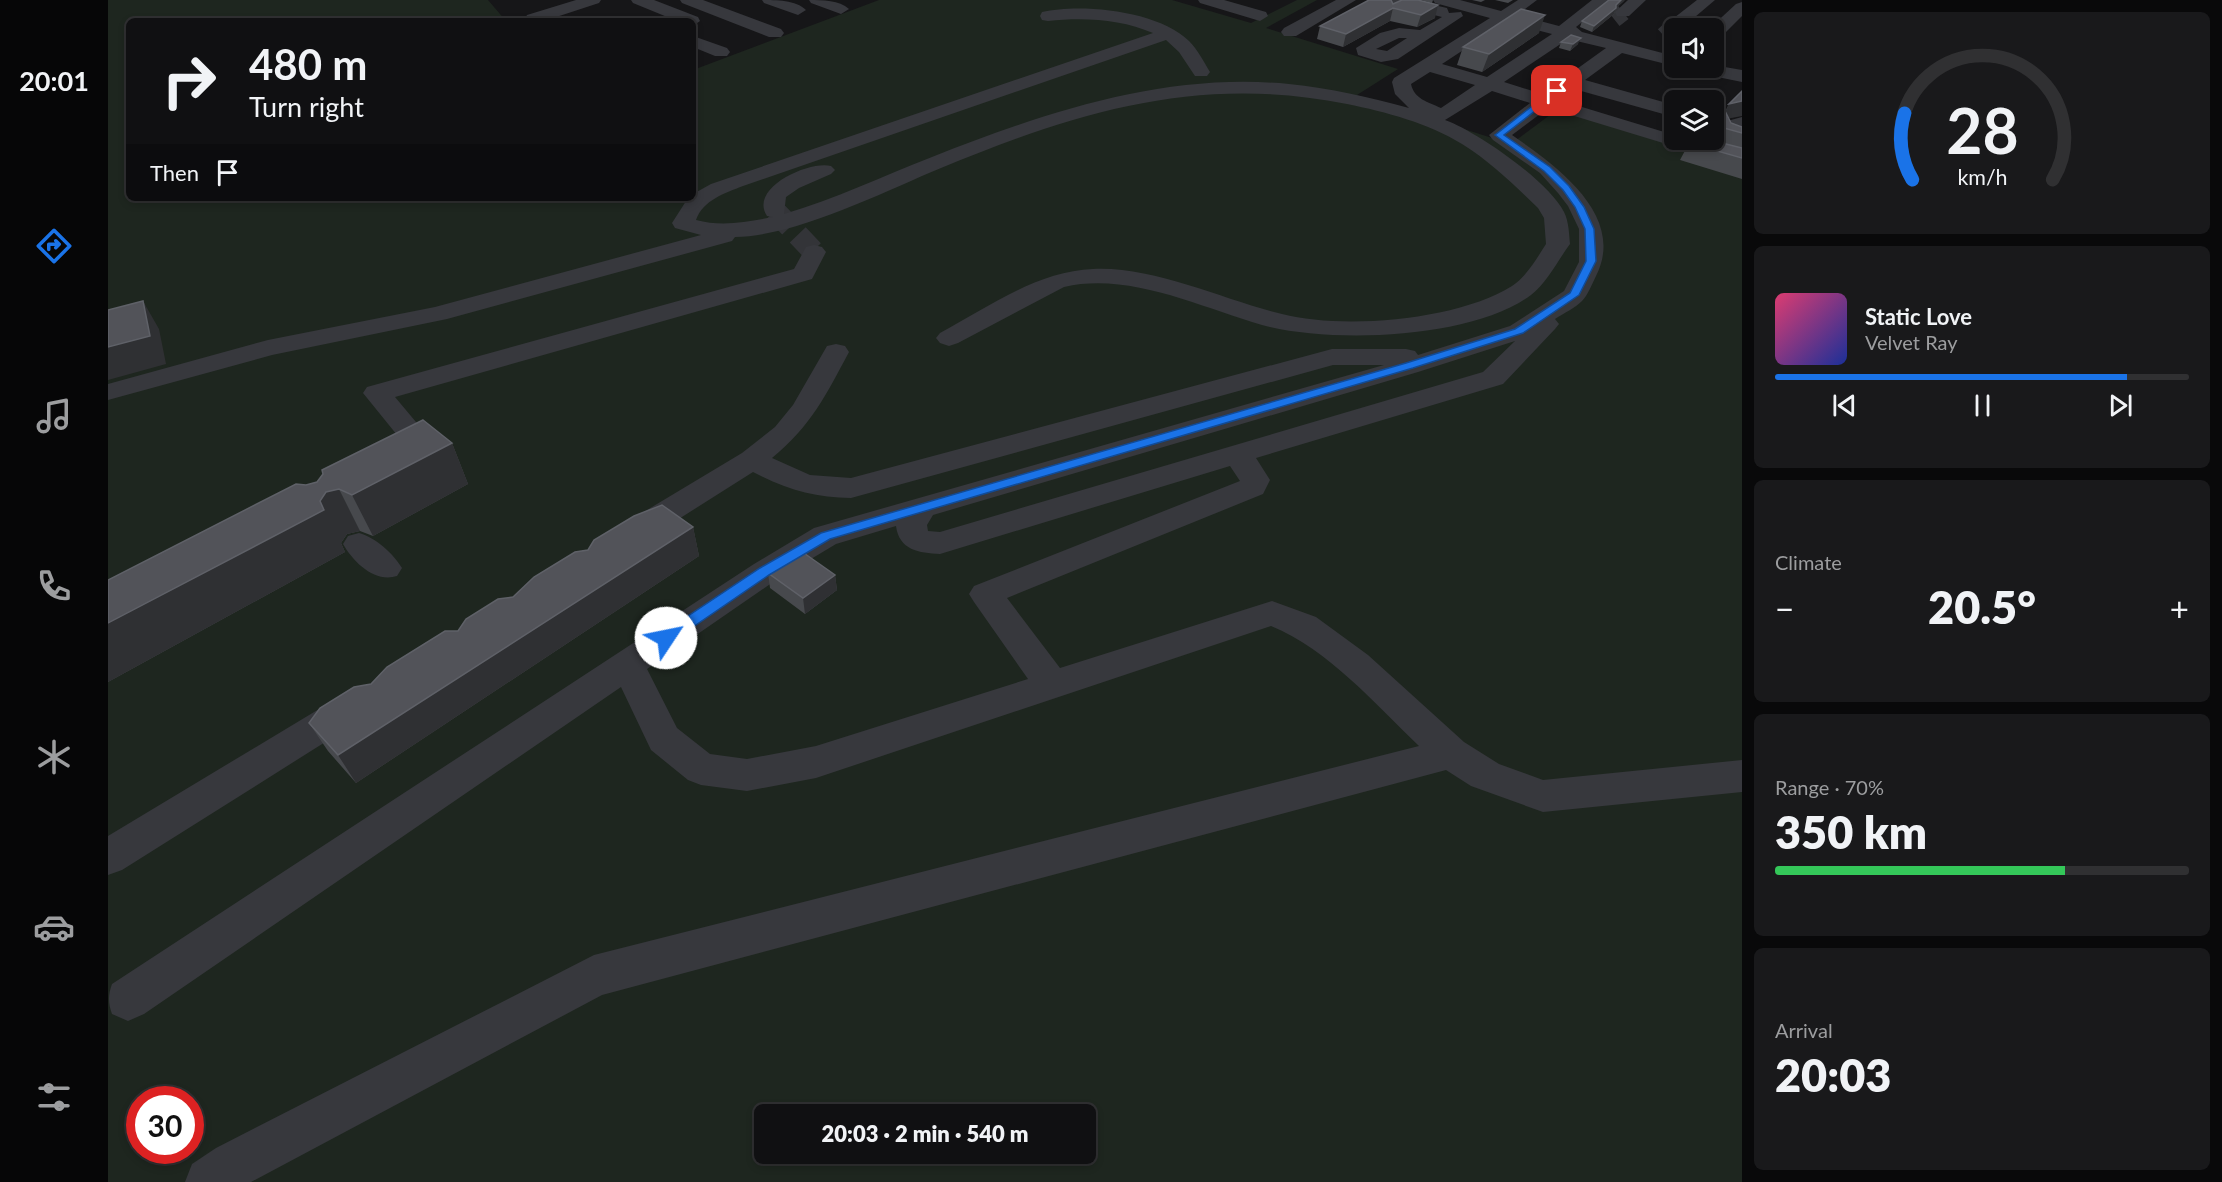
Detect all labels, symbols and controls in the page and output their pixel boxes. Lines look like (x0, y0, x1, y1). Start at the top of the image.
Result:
map controls (1664, 18, 1724, 150)
button: sound (1664, 18, 1724, 78)
text: 480 m (249, 39, 367, 89)
icon: right (150, 42, 228, 120)
text: 20:01 (19, 64, 89, 97)
pin (1531, 65, 1582, 116)
icon: arrive (1540, 74, 1573, 107)
text: Turn right (249, 90, 364, 123)
button: layers (1664, 90, 1724, 150)
text: 28 (1946, 92, 2018, 167)
icon: arrive (211, 156, 244, 189)
text: Then (150, 159, 199, 186)
text: km/h (1957, 164, 2007, 190)
icon: directions (33, 225, 75, 267)
text: Static Love (1865, 303, 1972, 330)
text: Velvet Ray (1865, 330, 1958, 354)
icon: previous (1828, 389, 1861, 422)
icon: pause (1966, 389, 1999, 422)
icon: next (2104, 389, 2137, 422)
icon: music (33, 395, 75, 437)
text: Climate (1775, 550, 1842, 574)
icon: phone (33, 565, 75, 607)
text: 20.5° (1928, 580, 2036, 634)
text: − (1775, 588, 1794, 628)
text: + (2170, 588, 2189, 628)
position arrow (634, 606, 698, 670)
icon: climate (33, 736, 75, 778)
text: Range · 70% (1775, 775, 1884, 799)
text: 350 km (1775, 805, 1927, 859)
icon: car (33, 906, 75, 948)
text: Arrival (1775, 1018, 1833, 1042)
text: 20:03 (1775, 1048, 1891, 1102)
icon: filters (33, 1076, 75, 1118)
speed limit sign: 30 (126, 1086, 204, 1164)
text: 20:03 · 2 min · 540 m (822, 1120, 1028, 1147)

